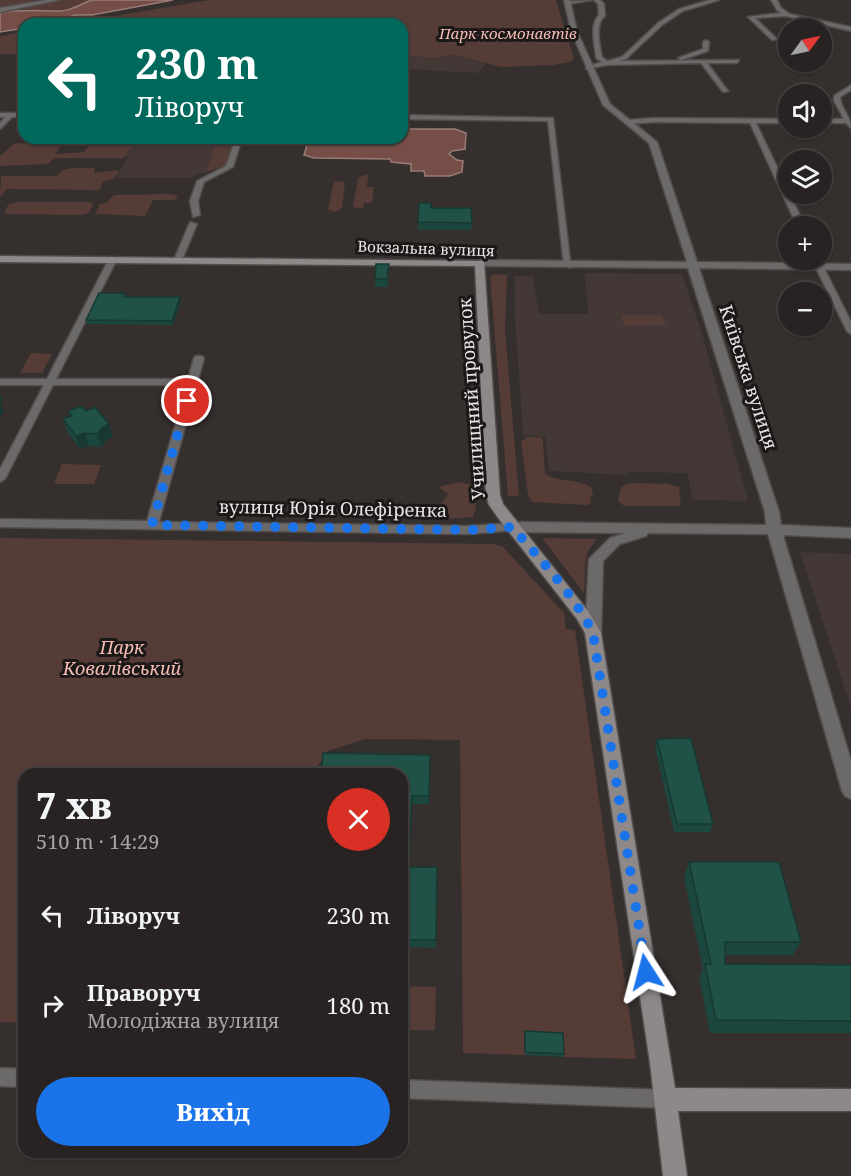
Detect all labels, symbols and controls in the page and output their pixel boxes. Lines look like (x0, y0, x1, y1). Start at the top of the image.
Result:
north arrow (778, 18, 832, 72)
map controls (778, 18, 832, 336)
park label: Парк космонавтів (438, 23, 577, 43)
text: 230 m (135, 34, 259, 91)
icon: left (36, 42, 114, 120)
button: sound (778, 84, 832, 138)
text: Ліворуч (135, 88, 244, 125)
button: layers (778, 150, 832, 204)
button: + (778, 216, 832, 270)
street label: Вокзальна вулиця (357, 236, 495, 260)
button: − (778, 282, 832, 336)
street label: Училищний провулок (452, 297, 490, 501)
street label: Київська вулиця (714, 302, 784, 452)
pin (161, 375, 212, 426)
icon: arrive (170, 384, 203, 417)
street label: вулиця Юрія Олефіренка (219, 494, 447, 522)
park label: Парк Ковалівський (62, 635, 182, 680)
text: 7 хв (36, 781, 112, 830)
button: close (327, 788, 390, 851)
text: 510 m · 14:29 (36, 828, 159, 855)
icon: left (36, 899, 69, 932)
text: Ліворуч (87, 900, 180, 930)
text: 230 m (327, 900, 390, 930)
position arrow (614, 940, 678, 1004)
text: Праворуч (87, 977, 201, 1007)
icon: right (36, 989, 69, 1022)
text: 180 m (327, 990, 390, 1020)
text: Молодіжна вулиця (87, 1007, 280, 1034)
button: Вихід (36, 1077, 390, 1146)

